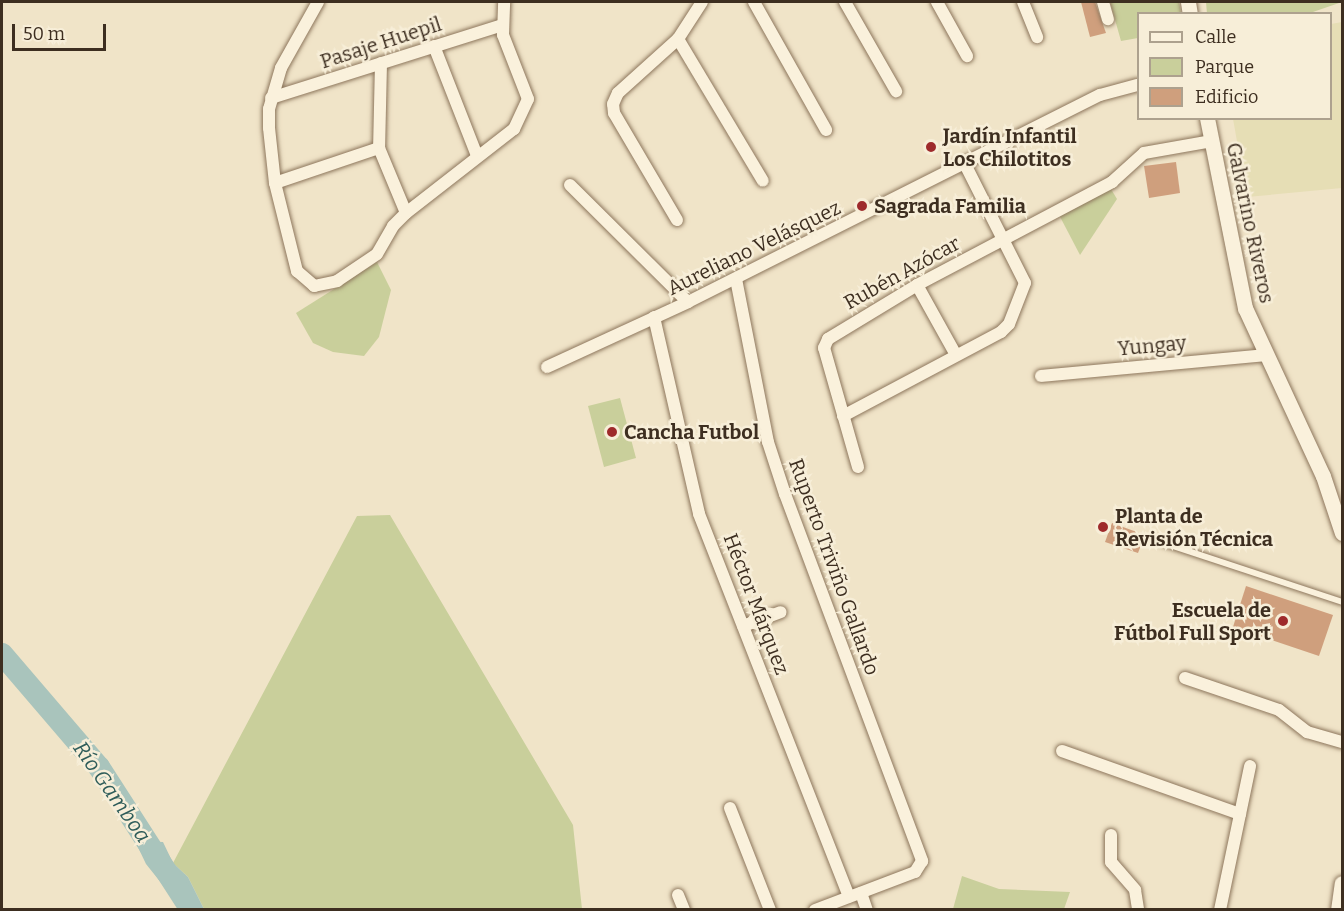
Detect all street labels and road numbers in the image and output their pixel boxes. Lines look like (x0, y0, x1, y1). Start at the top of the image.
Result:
street label: Pasaje Huepil (317, 12, 445, 74)
street label: Galvarino Riveros (1221, 140, 1279, 306)
street label: Aureliano Velásquez (663, 196, 845, 300)
street label: Rubén Azócar (840, 231, 964, 315)
street label: Yungay (1117, 331, 1187, 361)
street label: Ruperto Triviño Gallardo (784, 455, 884, 679)
street label: Héctor Márquez (718, 530, 794, 678)

